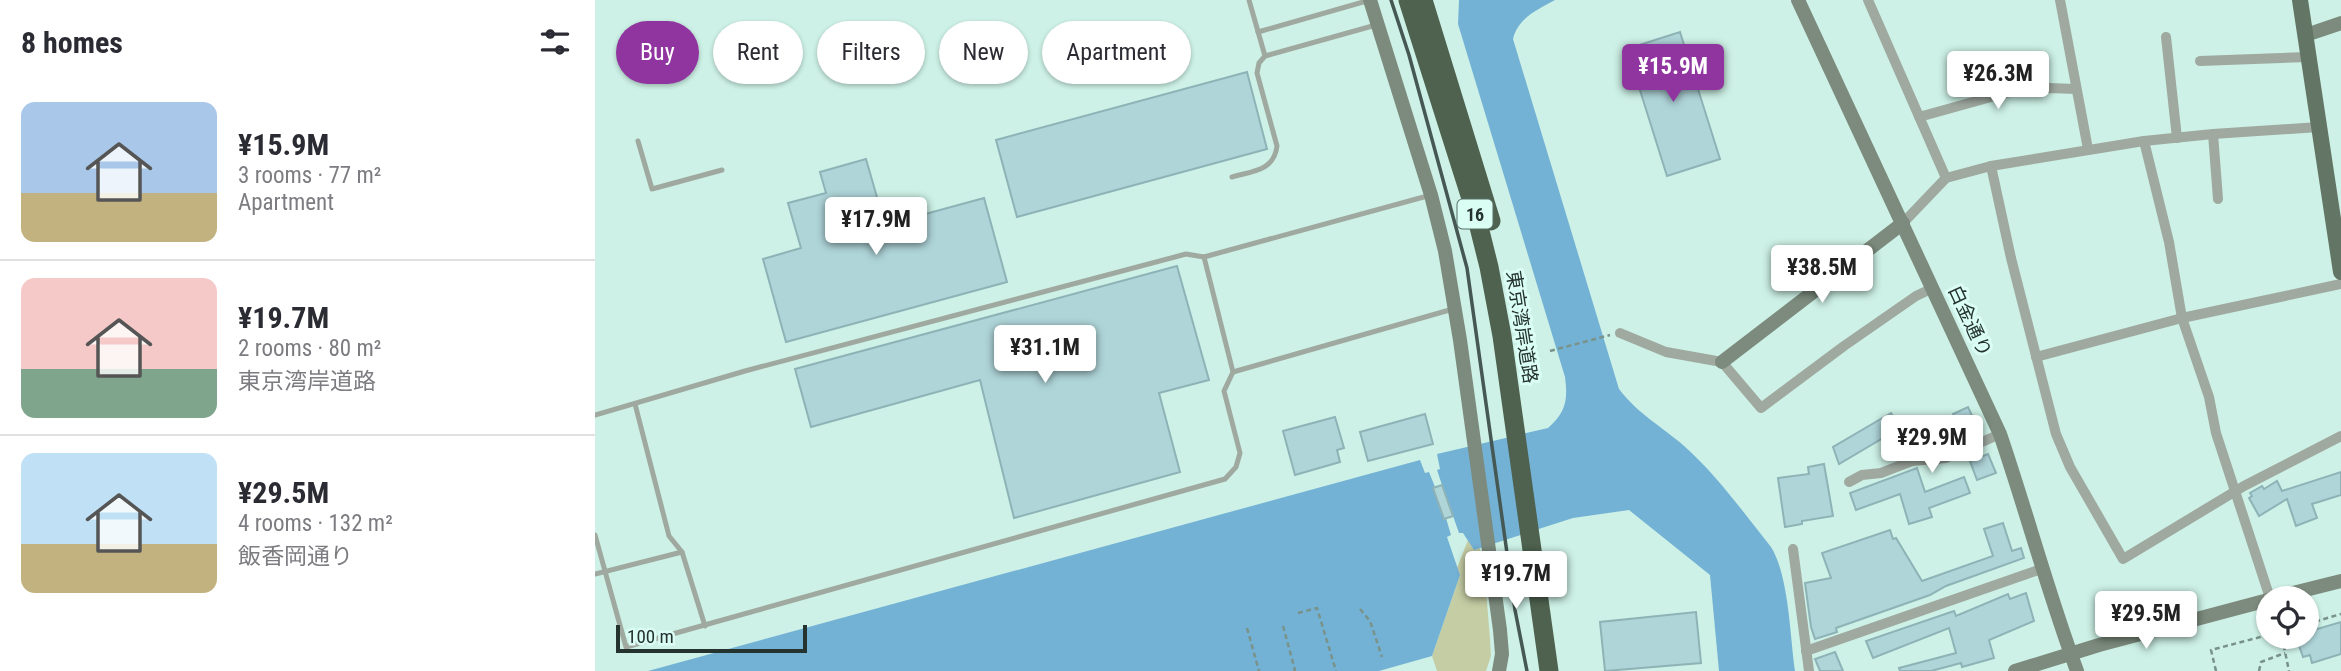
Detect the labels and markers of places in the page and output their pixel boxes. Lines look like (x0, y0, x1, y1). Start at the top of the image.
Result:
pin: ¥15.9M (1616, 44, 1730, 104)
pin: ¥26.3M (1941, 52, 2055, 111)
pin: ¥17.9M (819, 198, 933, 257)
pin: ¥38.5M (1765, 246, 1879, 305)
pin: ¥31.1M (988, 326, 1102, 385)
pin: ¥29.9M (1875, 416, 1989, 475)
pin: ¥19.7M (1459, 552, 1573, 611)
pin: ¥29.5M (2089, 592, 2203, 651)

